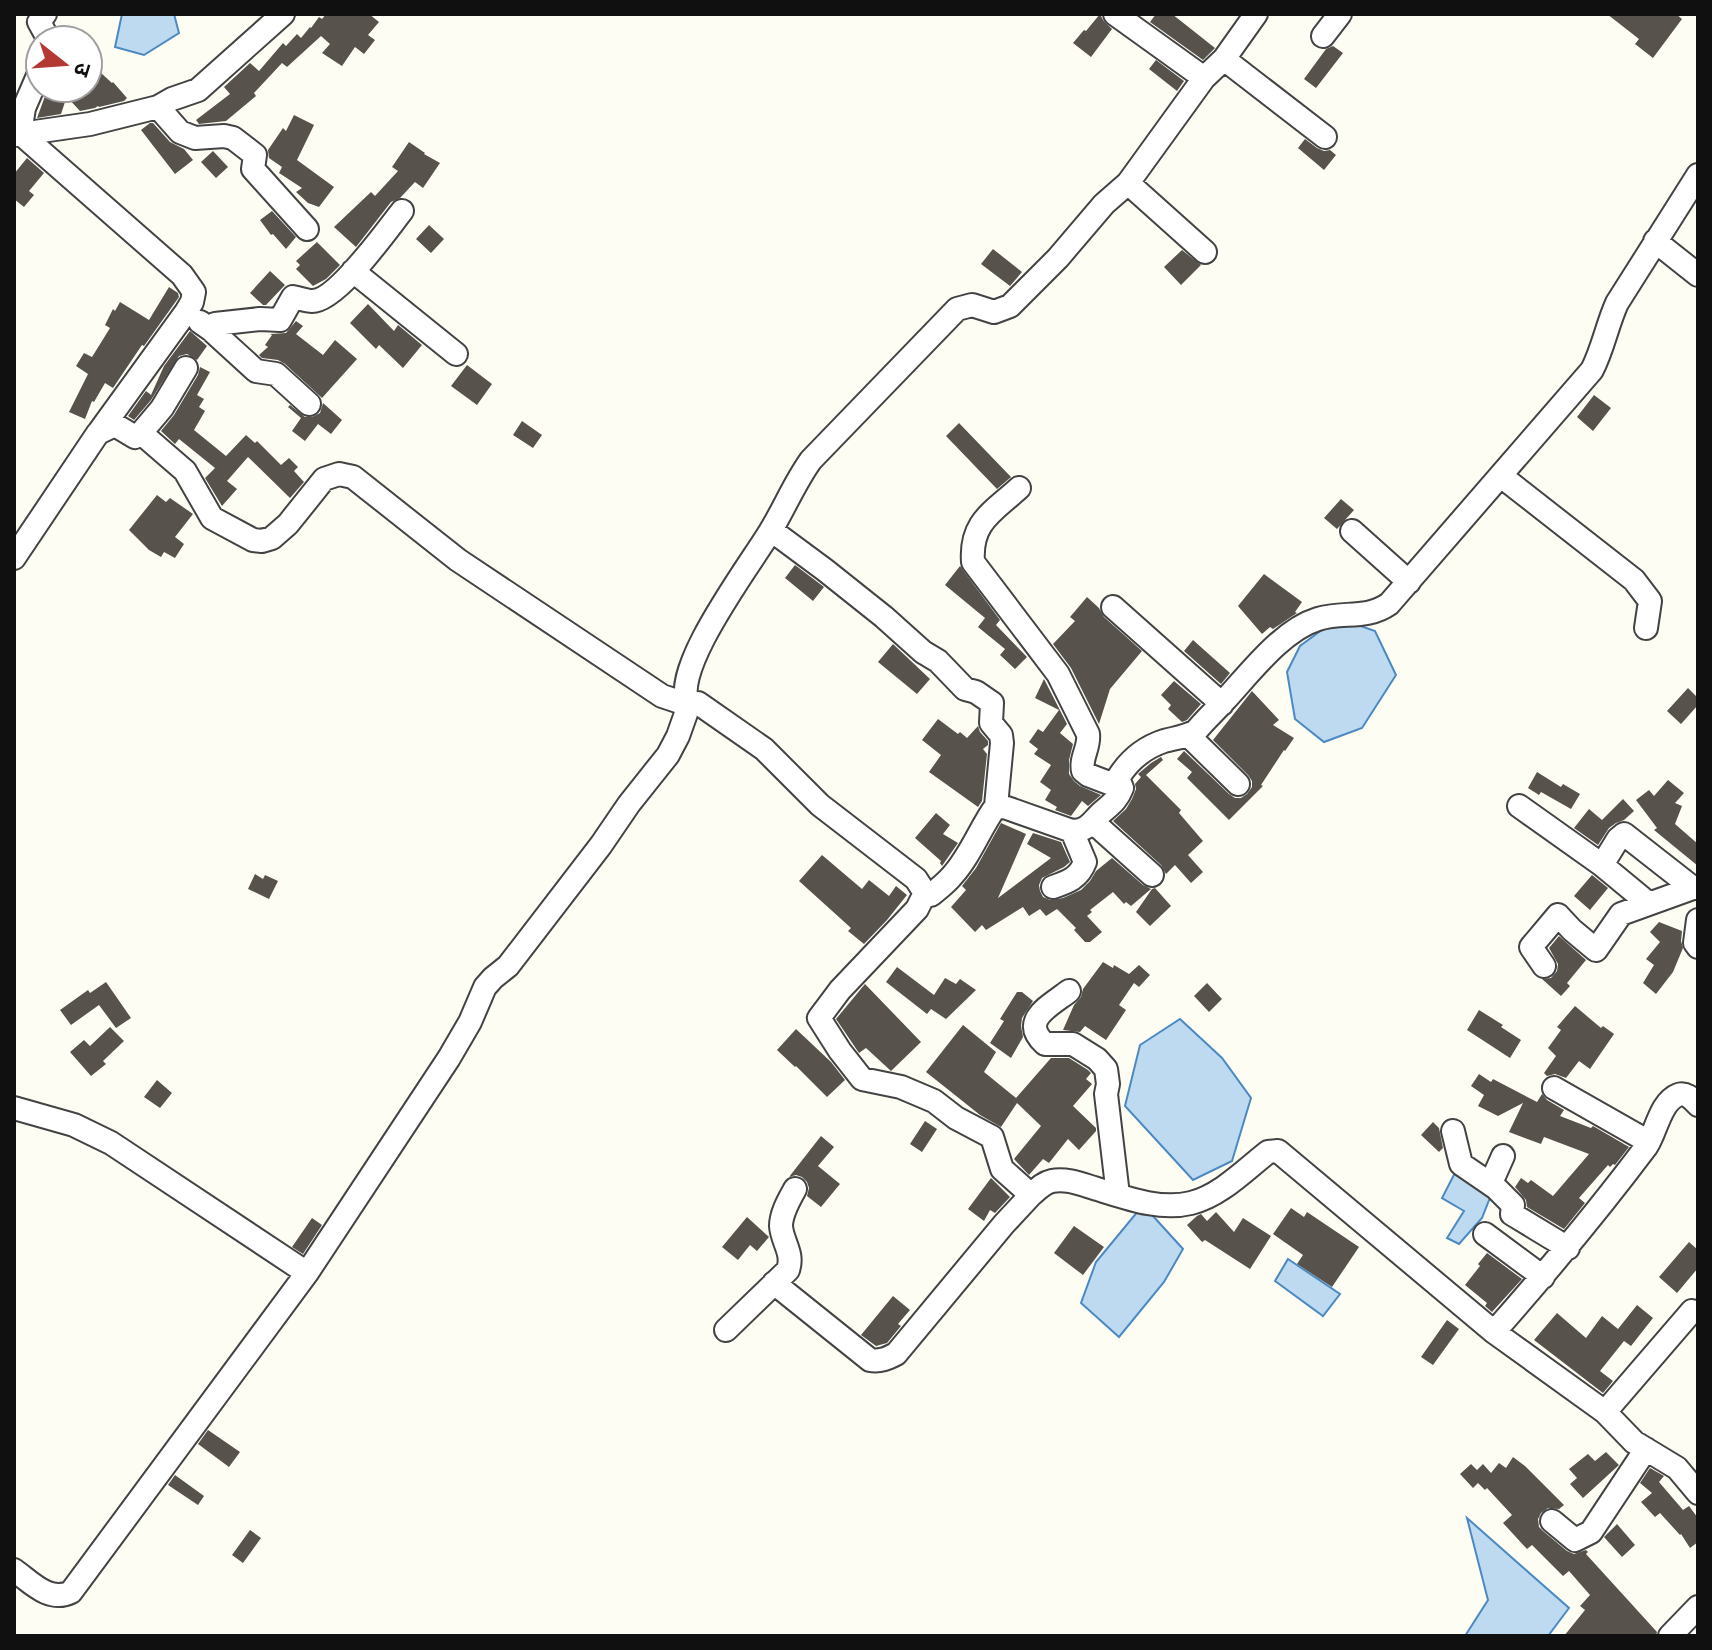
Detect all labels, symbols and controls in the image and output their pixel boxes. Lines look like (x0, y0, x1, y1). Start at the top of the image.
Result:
north arrow (24, 24, 104, 104)
text: उ (68, 60, 100, 82)

